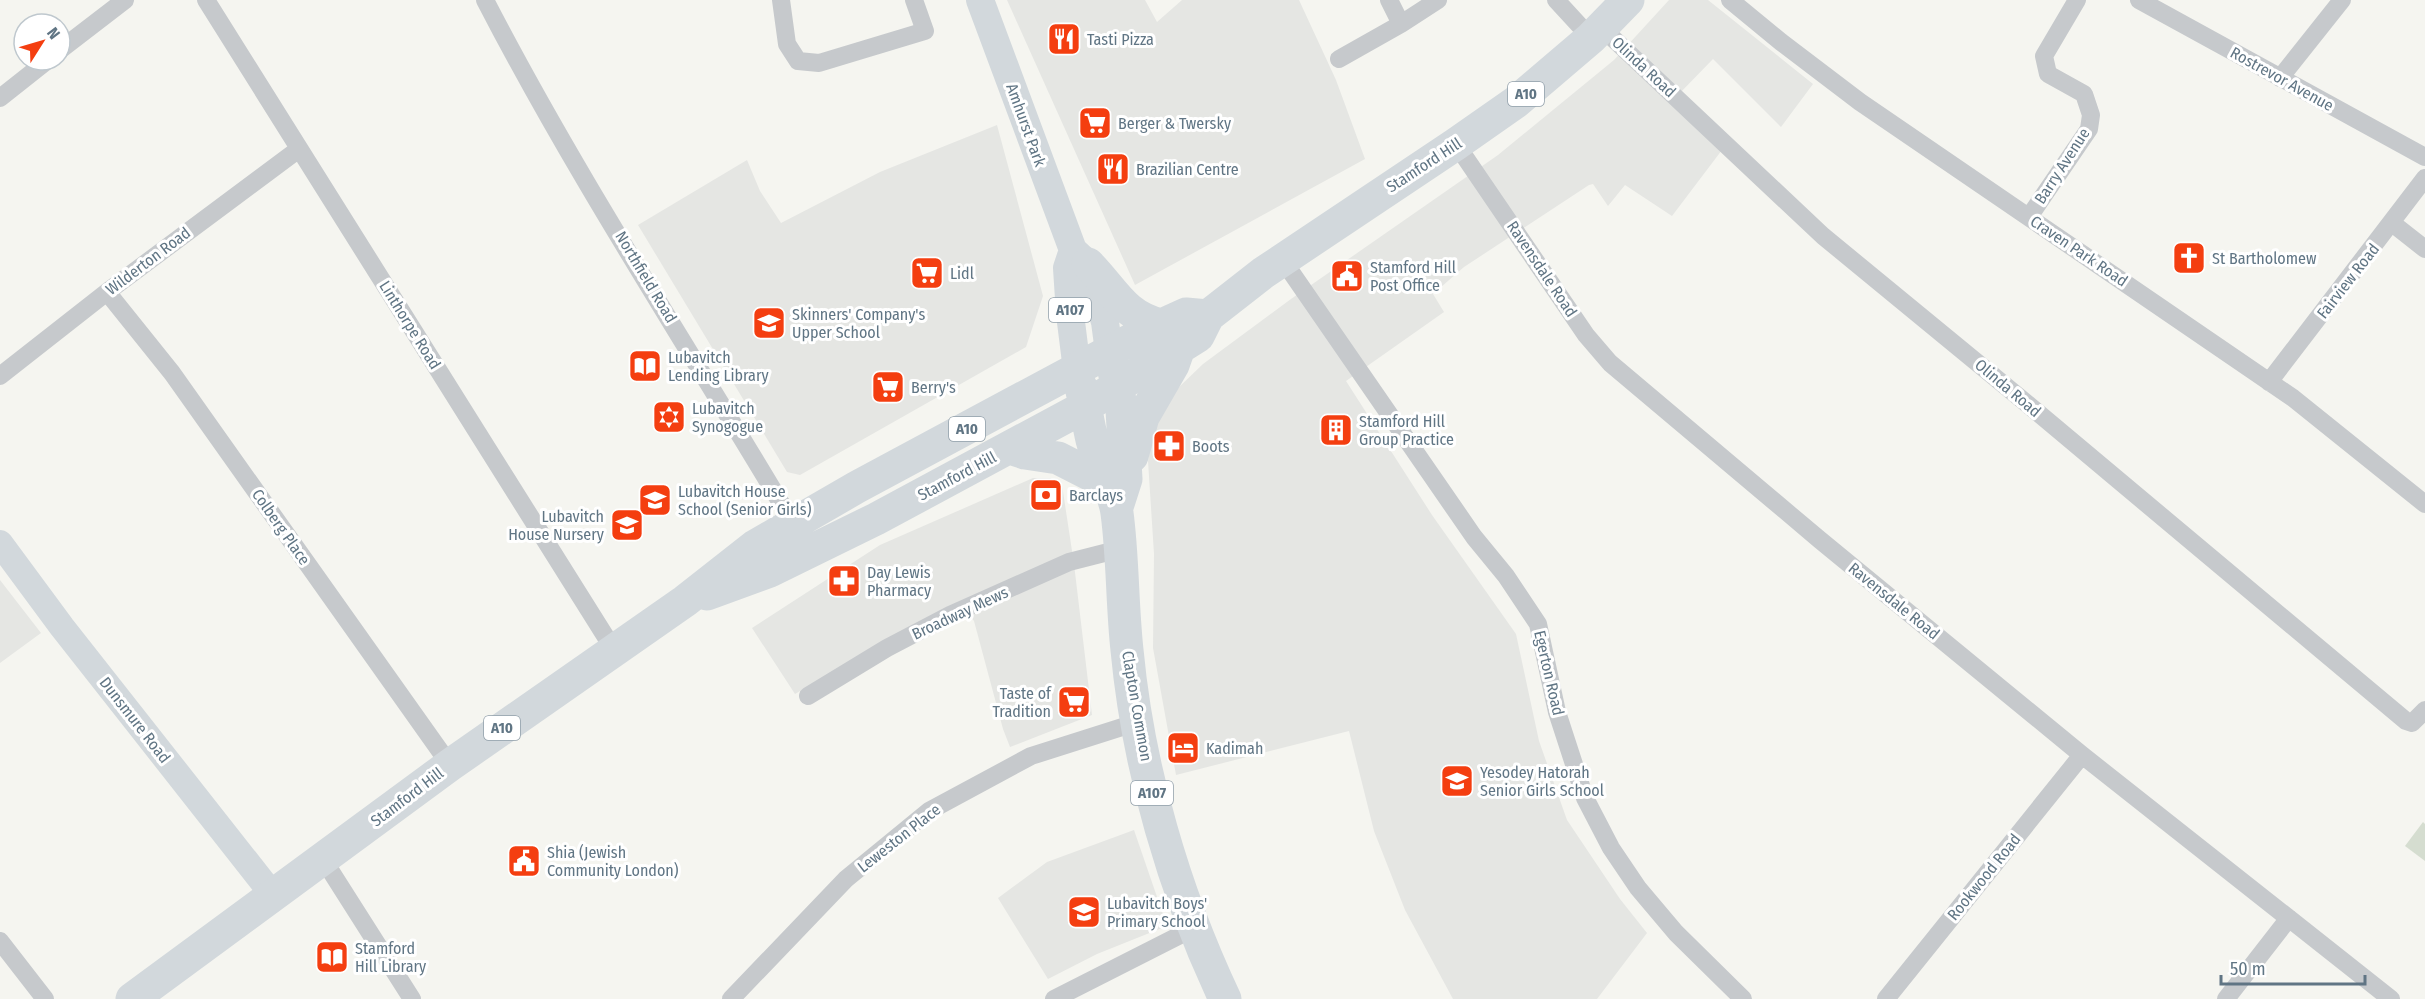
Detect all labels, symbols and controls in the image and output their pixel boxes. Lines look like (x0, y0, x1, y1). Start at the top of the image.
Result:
north arrow (12, 12, 72, 72)
restaurant icon: Tasti Pizza (1046, 21, 1082, 57)
text: N (43, 24, 64, 43)
place label: Tasti Pizza (1087, 30, 1154, 49)
street label: Olinda Road (1608, 33, 1680, 101)
street label: Rostrevor Avenue (2227, 43, 2337, 115)
street label: Amhurst Park (1002, 81, 1050, 170)
road number: A10 (1508, 82, 1544, 106)
supermarket icon: Berger & Twersky (1077, 105, 1113, 141)
place label: Berger & Twersky (1118, 114, 1232, 133)
street label: Barry Avenue (2030, 124, 2094, 208)
street label: Stamford Hill (1383, 134, 1465, 196)
restaurant icon: Brazilian Centre (1095, 151, 1131, 187)
place label: Brazilian Centre (1136, 160, 1239, 179)
street label: Craven Park Road (2027, 212, 2131, 290)
street label: Ravensdale Road (1503, 217, 1581, 321)
street label: Wilderton Road (102, 223, 194, 299)
street label: Northfield Road (611, 228, 681, 326)
church icon: St Bartholomew (2171, 240, 2207, 276)
street label: Fairview Road (2313, 240, 2383, 322)
place label: St Bartholomew (2212, 249, 2317, 268)
supermarket icon: Lidl (909, 255, 945, 291)
public building icon: Stamford Hill Post Office (1329, 258, 1365, 294)
place label: Stamford Hill Post Office (1370, 258, 1456, 295)
place label: Lidl (950, 264, 974, 283)
street label: Linthorpe Road (375, 277, 445, 373)
road number: A107 (1049, 298, 1091, 322)
school or university icon: Skinners' Company's Upper School (751, 305, 787, 341)
place label: Skinners' Company's Upper School (792, 305, 925, 342)
library icon: Lubavitch Lending Library (627, 348, 663, 384)
place label: Lubavitch Lending Library (668, 348, 770, 385)
street label: Olinda Road (1971, 355, 2045, 421)
supermarket icon: Berry's (870, 369, 906, 405)
place label: Berry's (911, 378, 956, 397)
synagogue icon: Lubavitch Synogogue (651, 399, 687, 435)
place label: Lubavitch Synogogue (692, 399, 763, 436)
building icon: Stamford Hill Group Practice (1318, 412, 1354, 448)
place label: Stamford Hill Group Practice (1359, 412, 1454, 449)
road number: A10 (949, 417, 985, 441)
pharmacy icon: Boots (1151, 428, 1187, 464)
place label: Boots (1192, 437, 1230, 456)
street label: Stamford Hill (915, 447, 999, 505)
bank icon: Barclays (1028, 477, 1064, 513)
school or university icon: Lubavitch House School (Senior Girls) (637, 482, 673, 518)
place label: Lubavitch House School (Senior Girls) (678, 482, 812, 519)
street label: Colberg Place (248, 485, 314, 569)
place label: Barclays (1069, 486, 1123, 505)
place label: Lubavitch House Nursery (508, 507, 605, 544)
school or university icon: Lubavitch House Nursery (609, 507, 645, 543)
street label: Ravensdale Road (1845, 558, 1943, 644)
pharmacy icon: Day Lewis Pharmacy (826, 563, 862, 599)
place label: Day Lewis Pharmacy (867, 563, 932, 600)
street label: Broadway Mews (909, 582, 1011, 644)
street label: Egerton Road (1530, 629, 1568, 717)
street label: Clapton Common (1118, 649, 1156, 763)
street label: Dunsmure Road (96, 673, 174, 767)
place label: Taste of Tradition (992, 684, 1052, 721)
supermarket icon: Taste of Tradition (1056, 684, 1092, 720)
road number: A10 (484, 716, 520, 740)
hotel icon: Kadimah (1165, 730, 1201, 766)
place label: Kadimah (1206, 739, 1263, 758)
school or university icon: Yesodey Hatorah Senior Girls School (1439, 763, 1475, 799)
place label: Yesodey Hatorah Senior Girls School (1480, 763, 1604, 800)
street label: Stamford Hill (367, 764, 447, 830)
road number: A107 (1131, 781, 1173, 805)
street label: Leweston Place (854, 800, 944, 876)
street label: Rookwood Road (1943, 830, 2025, 924)
public building icon: Shia (Jewish Community London) (506, 843, 542, 879)
place label: Shia (Jewish Community London) (547, 843, 679, 880)
school or university icon: Lubavitch Boys' Primary School (1066, 894, 1102, 930)
place label: Lubavitch Boys' Primary School (1107, 894, 1207, 931)
library icon: Stamford Hill Library (314, 939, 350, 975)
place label: Stamford Hill Library (355, 939, 427, 976)
scale bar (2221, 948, 2365, 986)
text: 50 m (2230, 958, 2266, 980)

